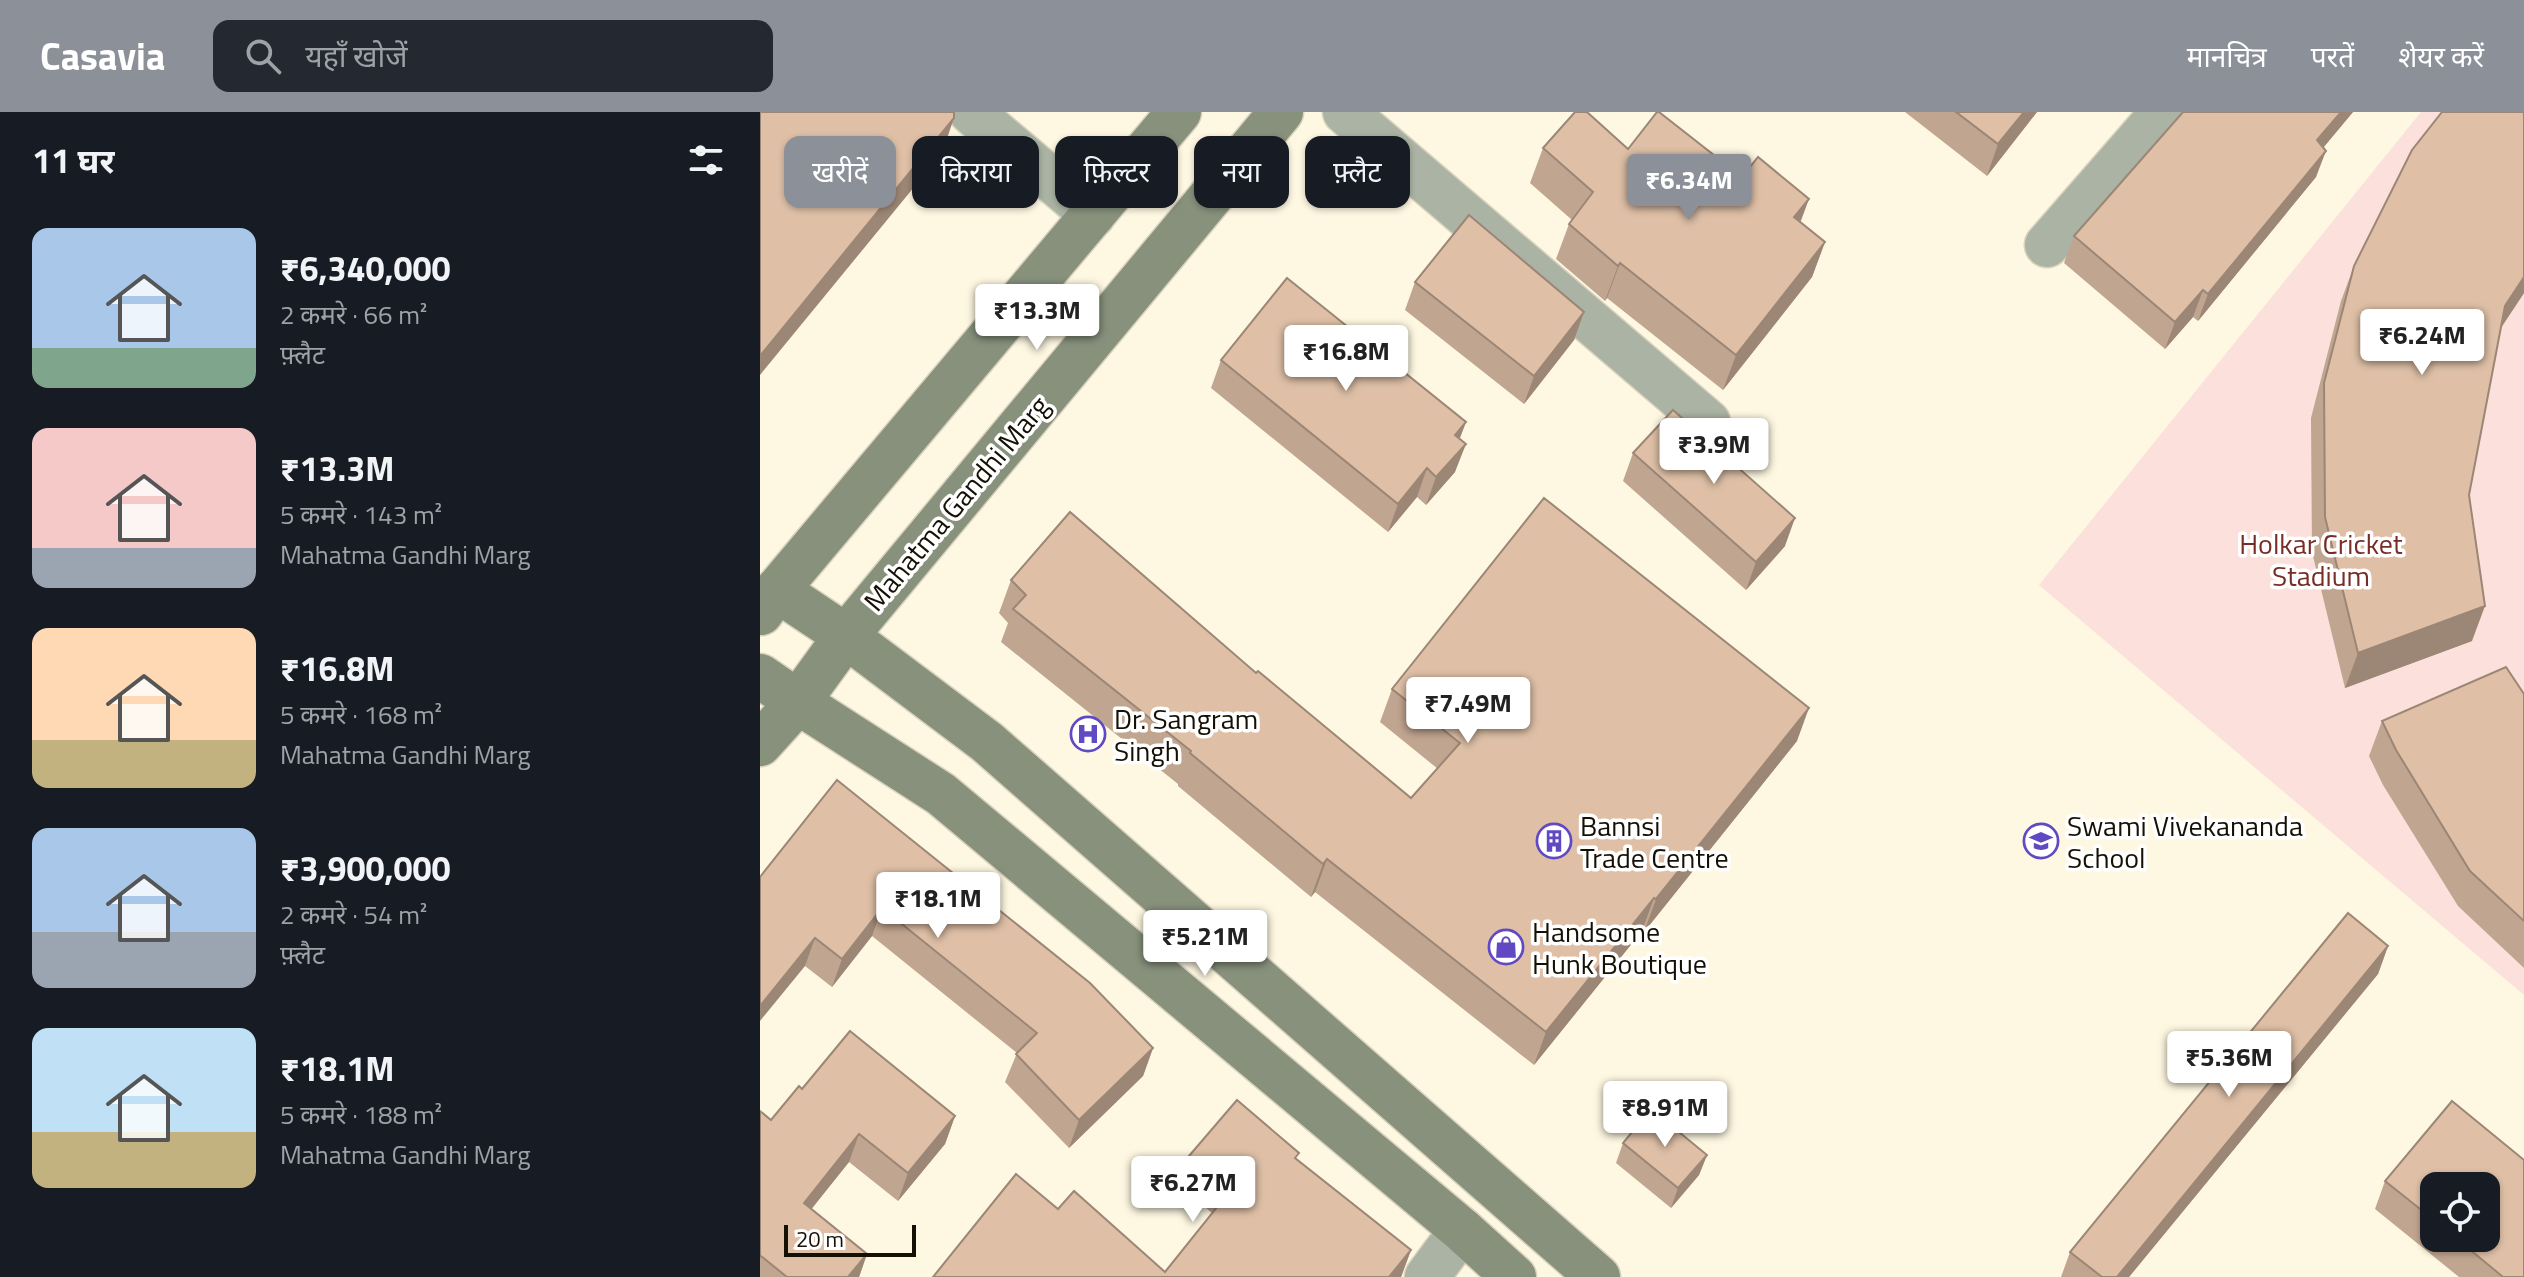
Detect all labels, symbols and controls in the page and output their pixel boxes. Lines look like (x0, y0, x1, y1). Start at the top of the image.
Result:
search box (213, 20, 773, 92)
text: Casavia (40, 27, 165, 85)
text: यहाँ खोजें (305, 33, 408, 79)
icon: search (241, 34, 285, 78)
text: मानचित्र (2187, 35, 2267, 78)
text: परतें (2311, 35, 2354, 78)
text: शेयर करें (2398, 35, 2484, 78)
text: 11 घर (32, 134, 115, 186)
chip: खरीदें (784, 136, 896, 208)
chip: किराया (912, 136, 1039, 208)
chip: फ़िल्टर (1055, 136, 1178, 208)
chip: नया (1194, 136, 1289, 208)
chip: फ़्लैट (1305, 136, 1410, 208)
icon: filters (684, 138, 728, 182)
pin: ₹6.34M (1624, 154, 1754, 222)
text: ₹6.34M (1645, 160, 1733, 199)
text: ₹6,340,000 (280, 242, 451, 294)
icon: home (96, 260, 192, 356)
pin: ₹13.3M (972, 284, 1102, 352)
text: ₹13.3M (993, 290, 1081, 329)
text: 2 कमरे · 66 m² (280, 295, 427, 334)
pin: ₹6.24M (2357, 309, 2487, 377)
text: ₹6.24M (2378, 315, 2466, 354)
pin: ₹16.8M (1281, 325, 1411, 393)
text: ₹16.8M (1302, 331, 1390, 370)
text: फ़्लैट (280, 335, 325, 374)
street label: Mahatma Gandhi Marg (853, 386, 1059, 620)
pin: ₹3.9M (1658, 418, 1770, 486)
text: ₹3.9M (1678, 424, 1750, 463)
text: ₹13.3M (280, 442, 394, 494)
icon: home (96, 460, 192, 556)
text: 5 कमरे · 143 m² (280, 495, 442, 534)
park label: Holkar Cricket Stadium (2239, 522, 2403, 597)
text: Mahatma Gandhi Marg (280, 535, 531, 574)
text: ₹16.8M (280, 642, 394, 694)
icon: home (96, 660, 192, 756)
pin: ₹7.49M (1403, 677, 1533, 745)
text: ₹7.49M (1424, 683, 1512, 722)
text: 5 कमरे · 168 m² (280, 695, 442, 734)
place label: Dr. Sangram Singh (1114, 697, 1258, 772)
hospital icon: Dr. Sangram Singh (1069, 715, 1107, 753)
text: Mahatma Gandhi Marg (280, 735, 531, 774)
place label: Bannsi Trade Centre (1580, 804, 1729, 879)
place label: Swami Vivekananda School (2067, 804, 2303, 879)
building icon: Bannsi Trade Centre (1535, 822, 1573, 860)
school or university icon: Swami Vivekananda School (2022, 822, 2060, 860)
text: ₹3,900,000 (280, 842, 451, 894)
icon: home (96, 860, 192, 956)
pin: ₹18.1M (873, 872, 1003, 940)
text: ₹18.1M (894, 878, 982, 917)
text: 2 कमरे · 54 m² (280, 895, 427, 934)
pin: ₹5.21M (1140, 910, 1270, 978)
place label: Handsome Hunk Boutique (1532, 910, 1707, 985)
text: ₹5.21M (1161, 916, 1249, 955)
shop icon: Handsome Hunk Boutique (1487, 928, 1525, 966)
text: फ़्लैट (280, 935, 325, 974)
pin: ₹5.36M (2164, 1031, 2294, 1099)
text: ₹5.36M (2185, 1037, 2273, 1076)
text: ₹18.1M (280, 1042, 394, 1094)
icon: home (96, 1060, 192, 1156)
pin: ₹8.91M (1600, 1081, 1730, 1149)
text: ₹8.91M (1621, 1087, 1709, 1126)
text: 5 कमरे · 188 m² (280, 1095, 442, 1134)
text: Mahatma Gandhi Marg (280, 1135, 531, 1174)
pin: ₹6.27M (1128, 1156, 1258, 1224)
text: ₹6.27M (1149, 1162, 1237, 1201)
map controls (2420, 1172, 2500, 1252)
button: locate (2420, 1172, 2500, 1252)
scale bar (784, 1221, 916, 1257)
text: 20 m (796, 1222, 844, 1256)

